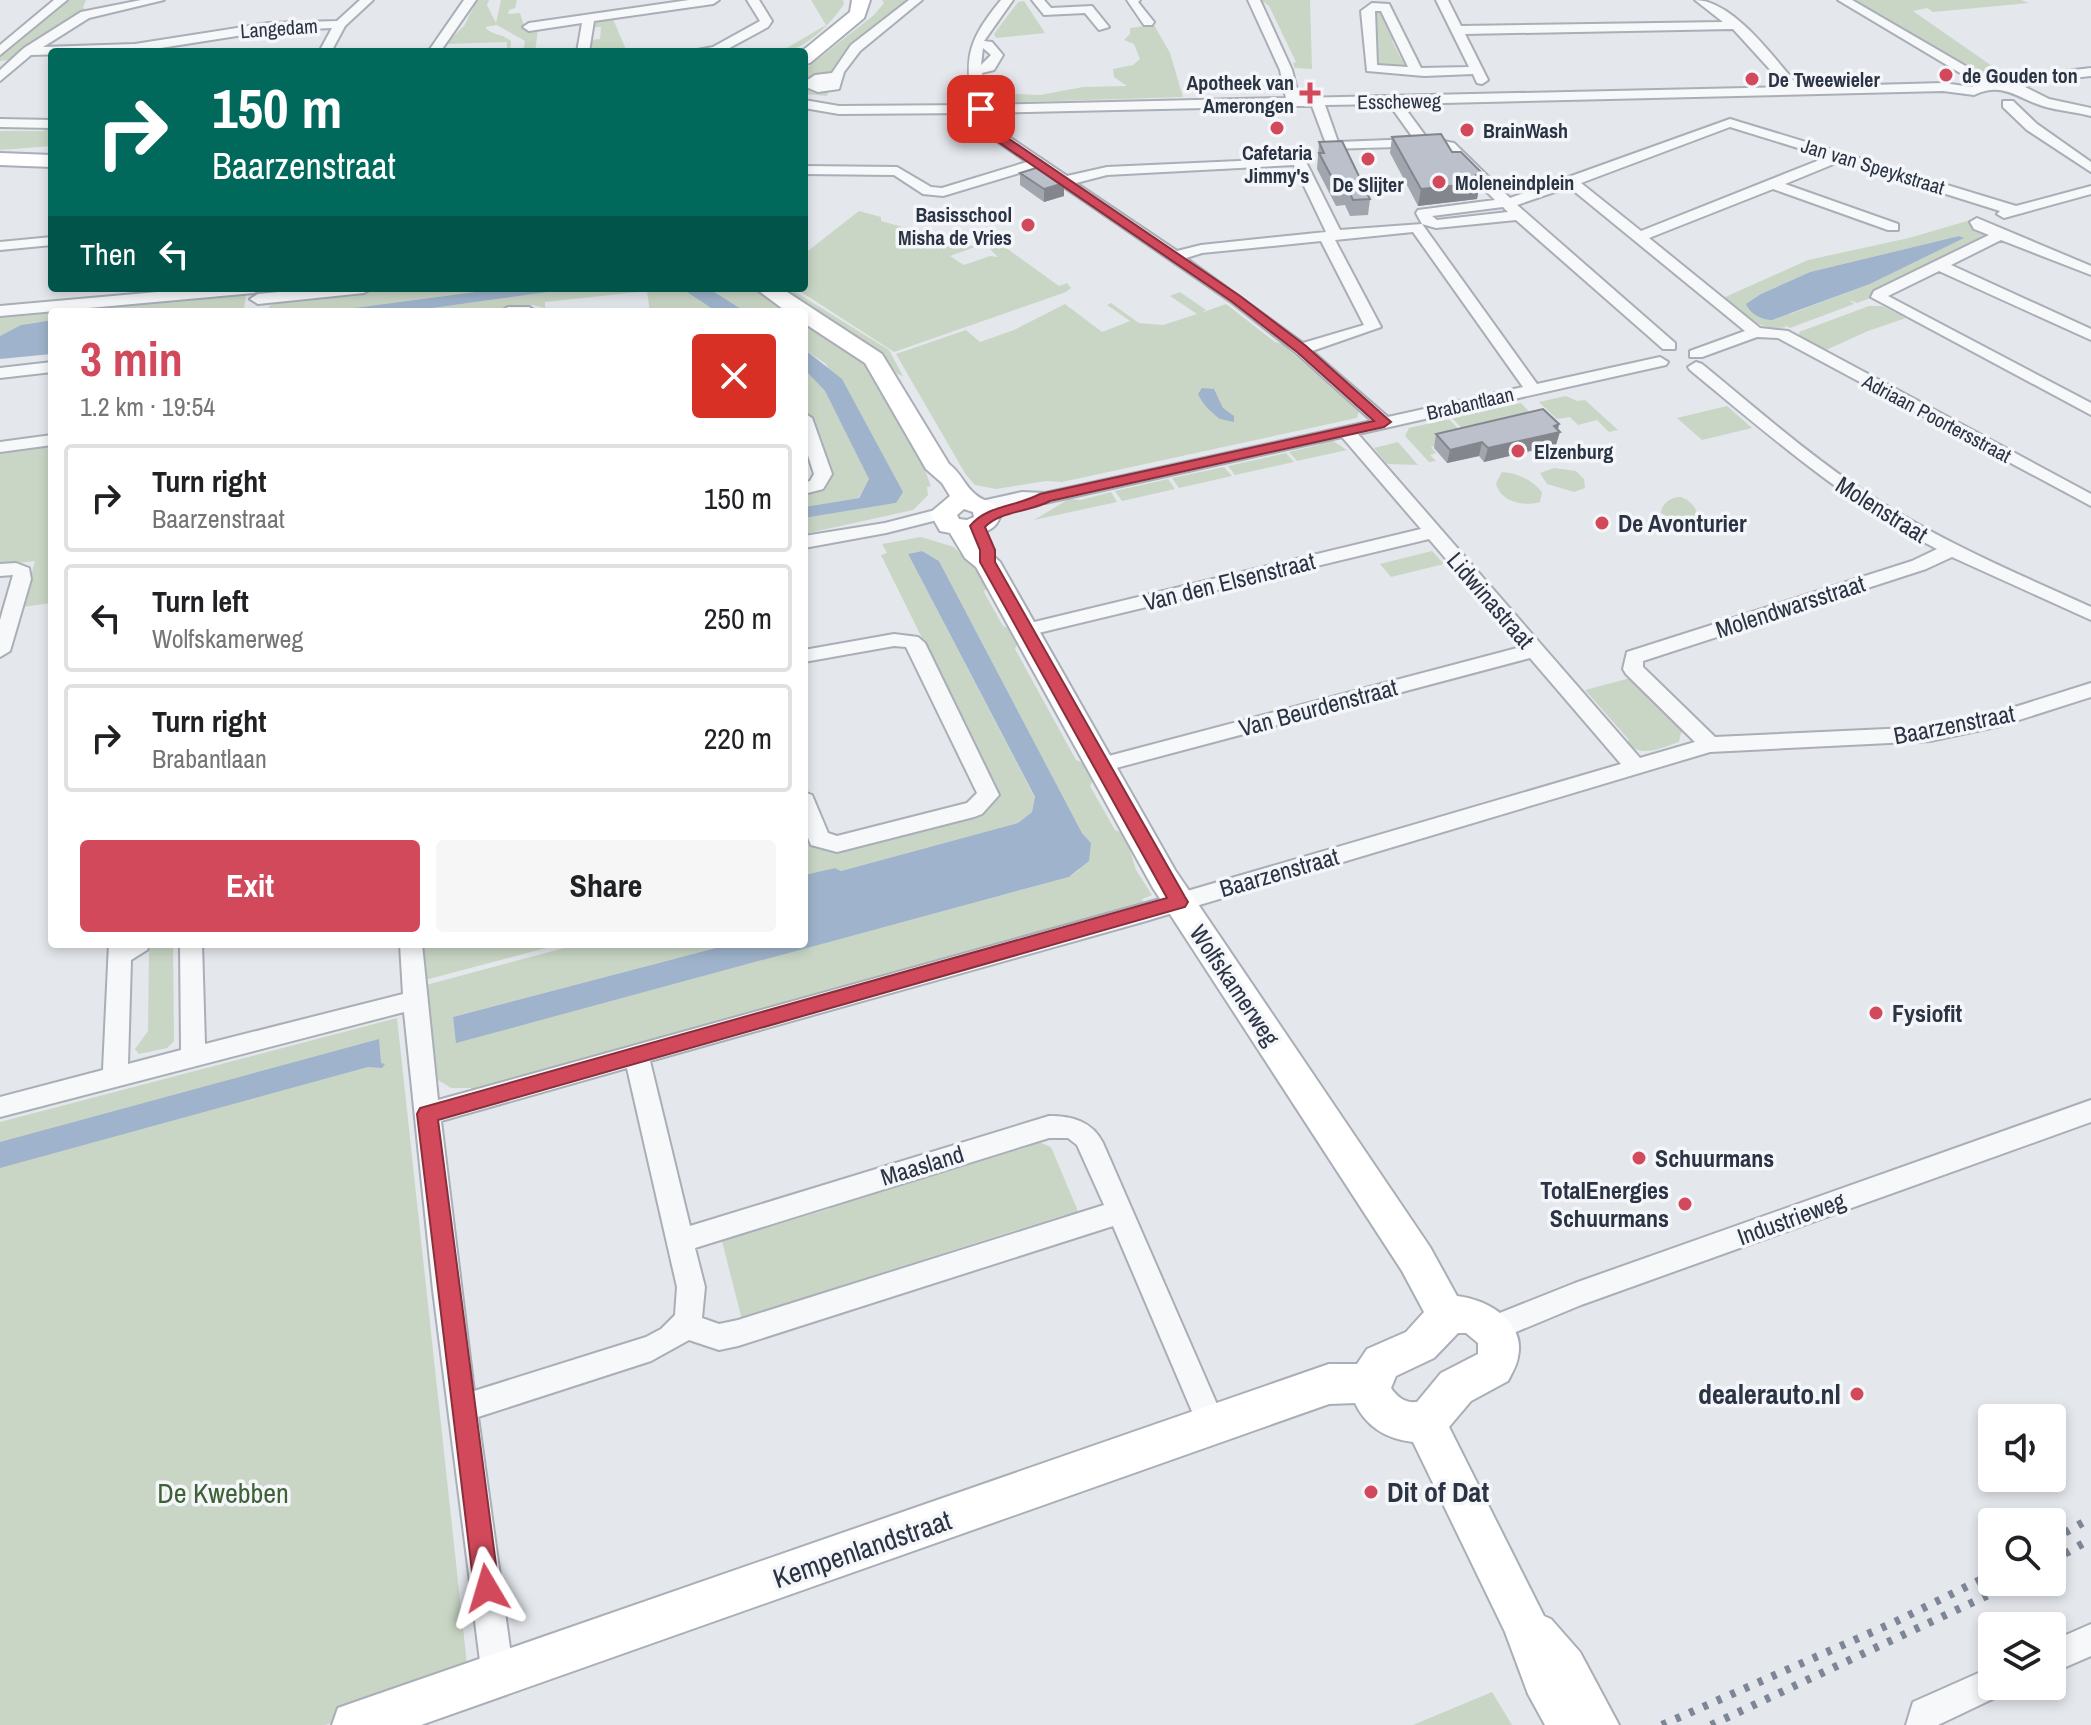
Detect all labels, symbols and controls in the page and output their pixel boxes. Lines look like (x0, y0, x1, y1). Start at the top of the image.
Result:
street label: Langedam (239, 12, 319, 44)
place label: de Gouden ton (1962, 62, 2078, 89)
place label: De Tweewieler (1768, 66, 1880, 93)
marker: de Gouden ton (1937, 66, 1955, 84)
place label: Apotheek van Amerongen (1186, 69, 1294, 119)
text: 150 m (212, 70, 342, 145)
marker: De Tweewieler (1743, 70, 1761, 88)
pin (947, 75, 1015, 143)
icon: right (80, 80, 184, 184)
marker: Apotheek van Amerongen (1301, 84, 1319, 102)
icon: arrive (959, 87, 1003, 131)
street label: Esscheweg (1357, 87, 1441, 115)
place label: BrainWash (1483, 117, 1568, 144)
marker: Cafetaria Jimmy's (1268, 119, 1286, 137)
marker: BrainWash (1458, 121, 1476, 139)
street label: Jan van Speykstraat (1798, 131, 1948, 201)
place label: Cafetaria Jimmy's (1242, 139, 1312, 189)
text: Baarzenstraat (212, 142, 396, 190)
marker: De Slijter (1359, 150, 1377, 168)
place label: Moleneindplein (1455, 169, 1574, 196)
place label: De Slijter (1332, 171, 1404, 198)
marker: Moleneindplein (1430, 173, 1448, 191)
place label: Basisschool Misha de Vries (898, 201, 1012, 251)
marker: Basisschool Misha de Vries (1019, 216, 1037, 234)
icon: left (152, 232, 196, 276)
text: Then (80, 234, 136, 274)
text: 3 min (80, 326, 183, 391)
button: close (692, 334, 776, 418)
street label: Adriaan Poortersstraat (1857, 367, 2017, 469)
street label: Brabantlaan (1424, 380, 1516, 426)
text: 1.2 km · 19:54 (80, 389, 215, 424)
place label: Elzenburg (1534, 438, 1613, 465)
marker: Elzenburg (1509, 442, 1527, 460)
text: Turn right (152, 461, 266, 501)
street label: Molenstraat (1830, 468, 1935, 550)
icon: right (84, 476, 128, 520)
text: 150 m (704, 478, 772, 518)
text: Baarzenstraat (152, 501, 285, 536)
place label: De Avonturier (1618, 507, 1747, 539)
marker: De Avonturier (1593, 514, 1611, 532)
street label: Van den Elsenstraat (1140, 544, 1319, 618)
street label: Lidwinastraat (1440, 545, 1542, 655)
street label: Molendwarsstraat (1711, 567, 1869, 645)
text: Turn left (152, 581, 249, 621)
icon: left (84, 596, 128, 640)
text: 250 m (704, 598, 772, 638)
text: Wolfskamerweg (152, 621, 303, 656)
street label: Van Beurdenstraat (1235, 670, 1401, 744)
street label: Baarzenstraat (1891, 697, 2018, 751)
text: Turn right (152, 701, 266, 741)
icon: right (84, 716, 128, 760)
text: 220 m (704, 718, 772, 758)
text: Brabantlaan (152, 741, 267, 776)
button: Exit (80, 840, 420, 932)
button: Share (436, 840, 776, 932)
street label: Baarzenstraat (1216, 840, 1343, 904)
street label: Wolfskamerweg (1183, 918, 1287, 1052)
place label: Fysiofit (1892, 997, 1962, 1029)
marker: Fysiofit (1867, 1004, 1885, 1022)
street label: Maasland (877, 1137, 967, 1193)
place label: Schuurmans (1655, 1142, 1774, 1174)
marker: Schuurmans (1630, 1149, 1648, 1167)
place label: TotalEnergies Schuurmans (1540, 1174, 1669, 1234)
street label: Industrieweg (1733, 1184, 1849, 1252)
marker: TotalEnergies Schuurmans (1676, 1195, 1694, 1213)
place label: dealerauto.nl (1698, 1375, 1841, 1413)
marker: dealerauto.nl (1848, 1385, 1866, 1403)
map controls (1978, 1404, 2066, 1700)
button: sound (1978, 1404, 2066, 1492)
place label: Dit of Dat (1387, 1473, 1489, 1511)
park label: De Kwebben (157, 1474, 289, 1512)
marker: Dit of Dat (1362, 1483, 1380, 1501)
street label: Kempenlandstraat (768, 1501, 956, 1597)
button: search (1978, 1508, 2066, 1596)
position arrow (445, 1546, 529, 1630)
button: layers (1978, 1612, 2066, 1700)

